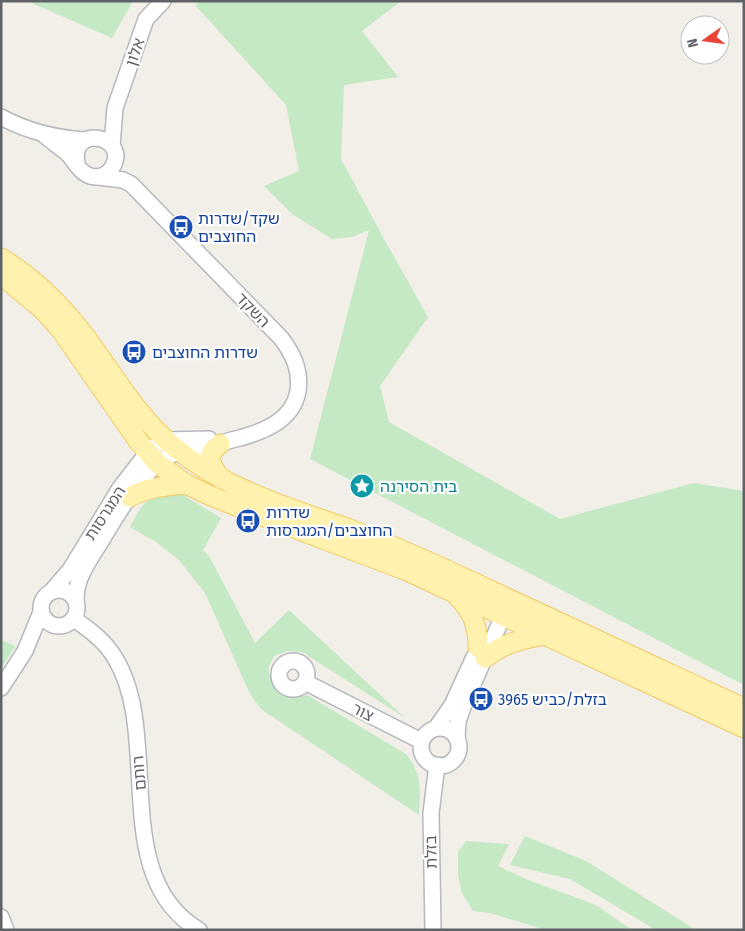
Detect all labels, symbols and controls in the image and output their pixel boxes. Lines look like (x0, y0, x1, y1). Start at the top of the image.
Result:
north arrow (680, 15, 730, 65)
street label: אלון (121, 35, 149, 69)
text: N (684, 37, 702, 49)
place label: שקד/שדרות החוצבים (198, 209, 280, 246)
bus stop icon: שקד/שדרות החוצבים (168, 214, 194, 240)
street label: השקד (232, 289, 274, 331)
bus stop icon: שדרות החוצבים (121, 339, 147, 365)
place label: שדרות החוצבים (152, 343, 258, 362)
place icon: בית הסירנה (349, 473, 375, 499)
place label: בית הסירנה (380, 477, 457, 496)
street label: המגרסות (80, 482, 130, 544)
place label: שדרות החוצבים/המגרסות (266, 503, 393, 540)
bus stop icon: שדרות החוצבים/המגרסות (235, 508, 261, 534)
bus stop icon: בזלת/כביש 3965 (468, 686, 494, 712)
place label: בזלת/כביש 3965 (498, 690, 607, 709)
street label: צור (349, 699, 377, 725)
street label: רותם (128, 755, 150, 791)
street label: בזלת (421, 835, 441, 869)

